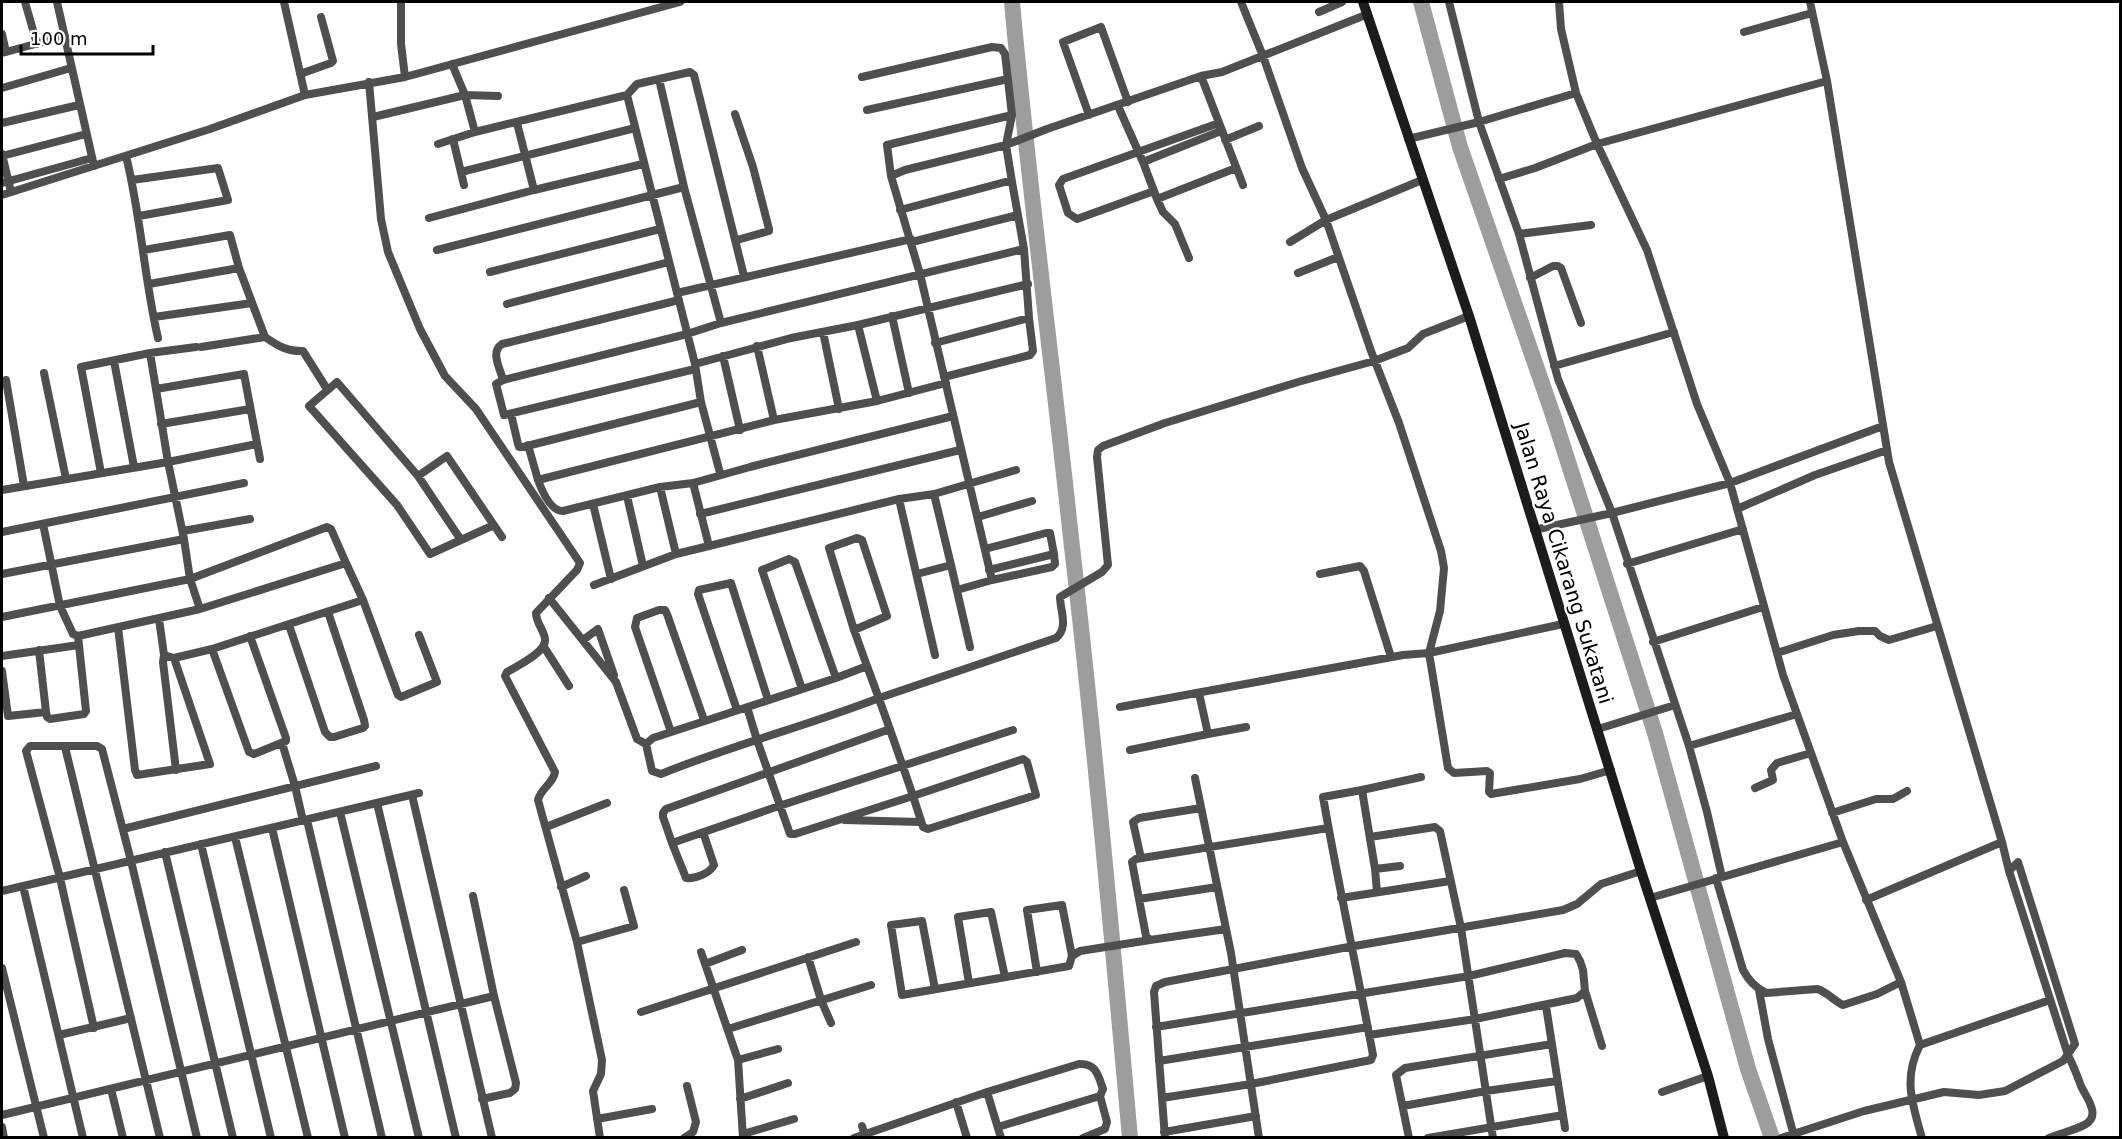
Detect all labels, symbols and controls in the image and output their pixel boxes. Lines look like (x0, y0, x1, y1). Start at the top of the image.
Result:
scale bar (21, 18, 153, 56)
text: 100 m (30, 28, 88, 49)
street label: Jalan Raya Cikarang Sukatani (1509, 417, 1618, 707)

